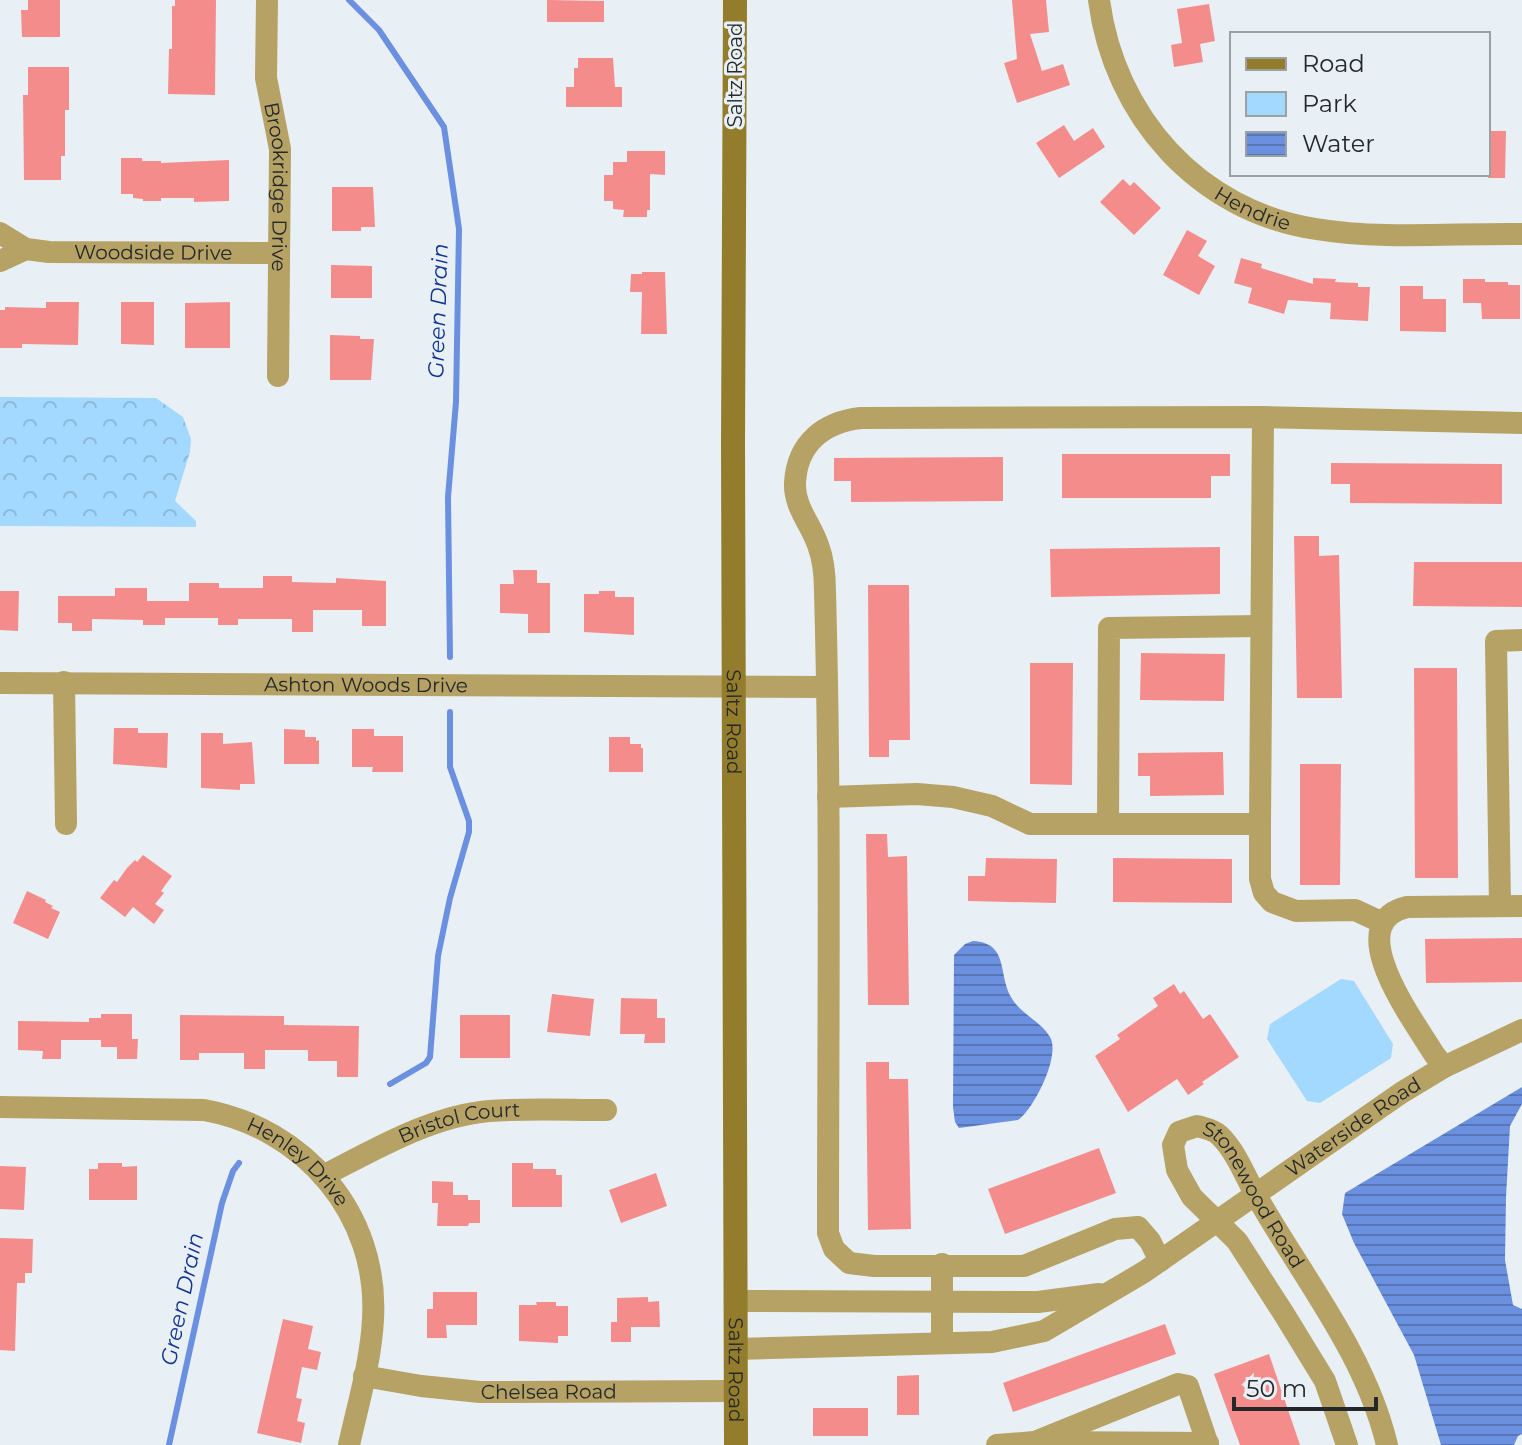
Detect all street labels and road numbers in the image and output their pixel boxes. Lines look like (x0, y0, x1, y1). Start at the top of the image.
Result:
street label: Saltz Road (723, 22, 747, 128)
street label: Brookridge Drive (259, 100, 292, 272)
street label: Hendrie (1210, 181, 1293, 235)
street label: Woodside Drive (74, 240, 232, 265)
street label: Saltz Road (722, 669, 746, 775)
street label: Ashton Woods Drive (264, 672, 468, 697)
street label: Waterside Road (1281, 1072, 1425, 1182)
street label: Bristol Court (394, 1098, 520, 1148)
street label: Henley Drive (243, 1112, 354, 1211)
street label: Stonewood Road (1200, 1116, 1310, 1273)
street label: Saltz Road (724, 1317, 748, 1423)
street label: Chelsea Road (481, 1379, 617, 1404)

